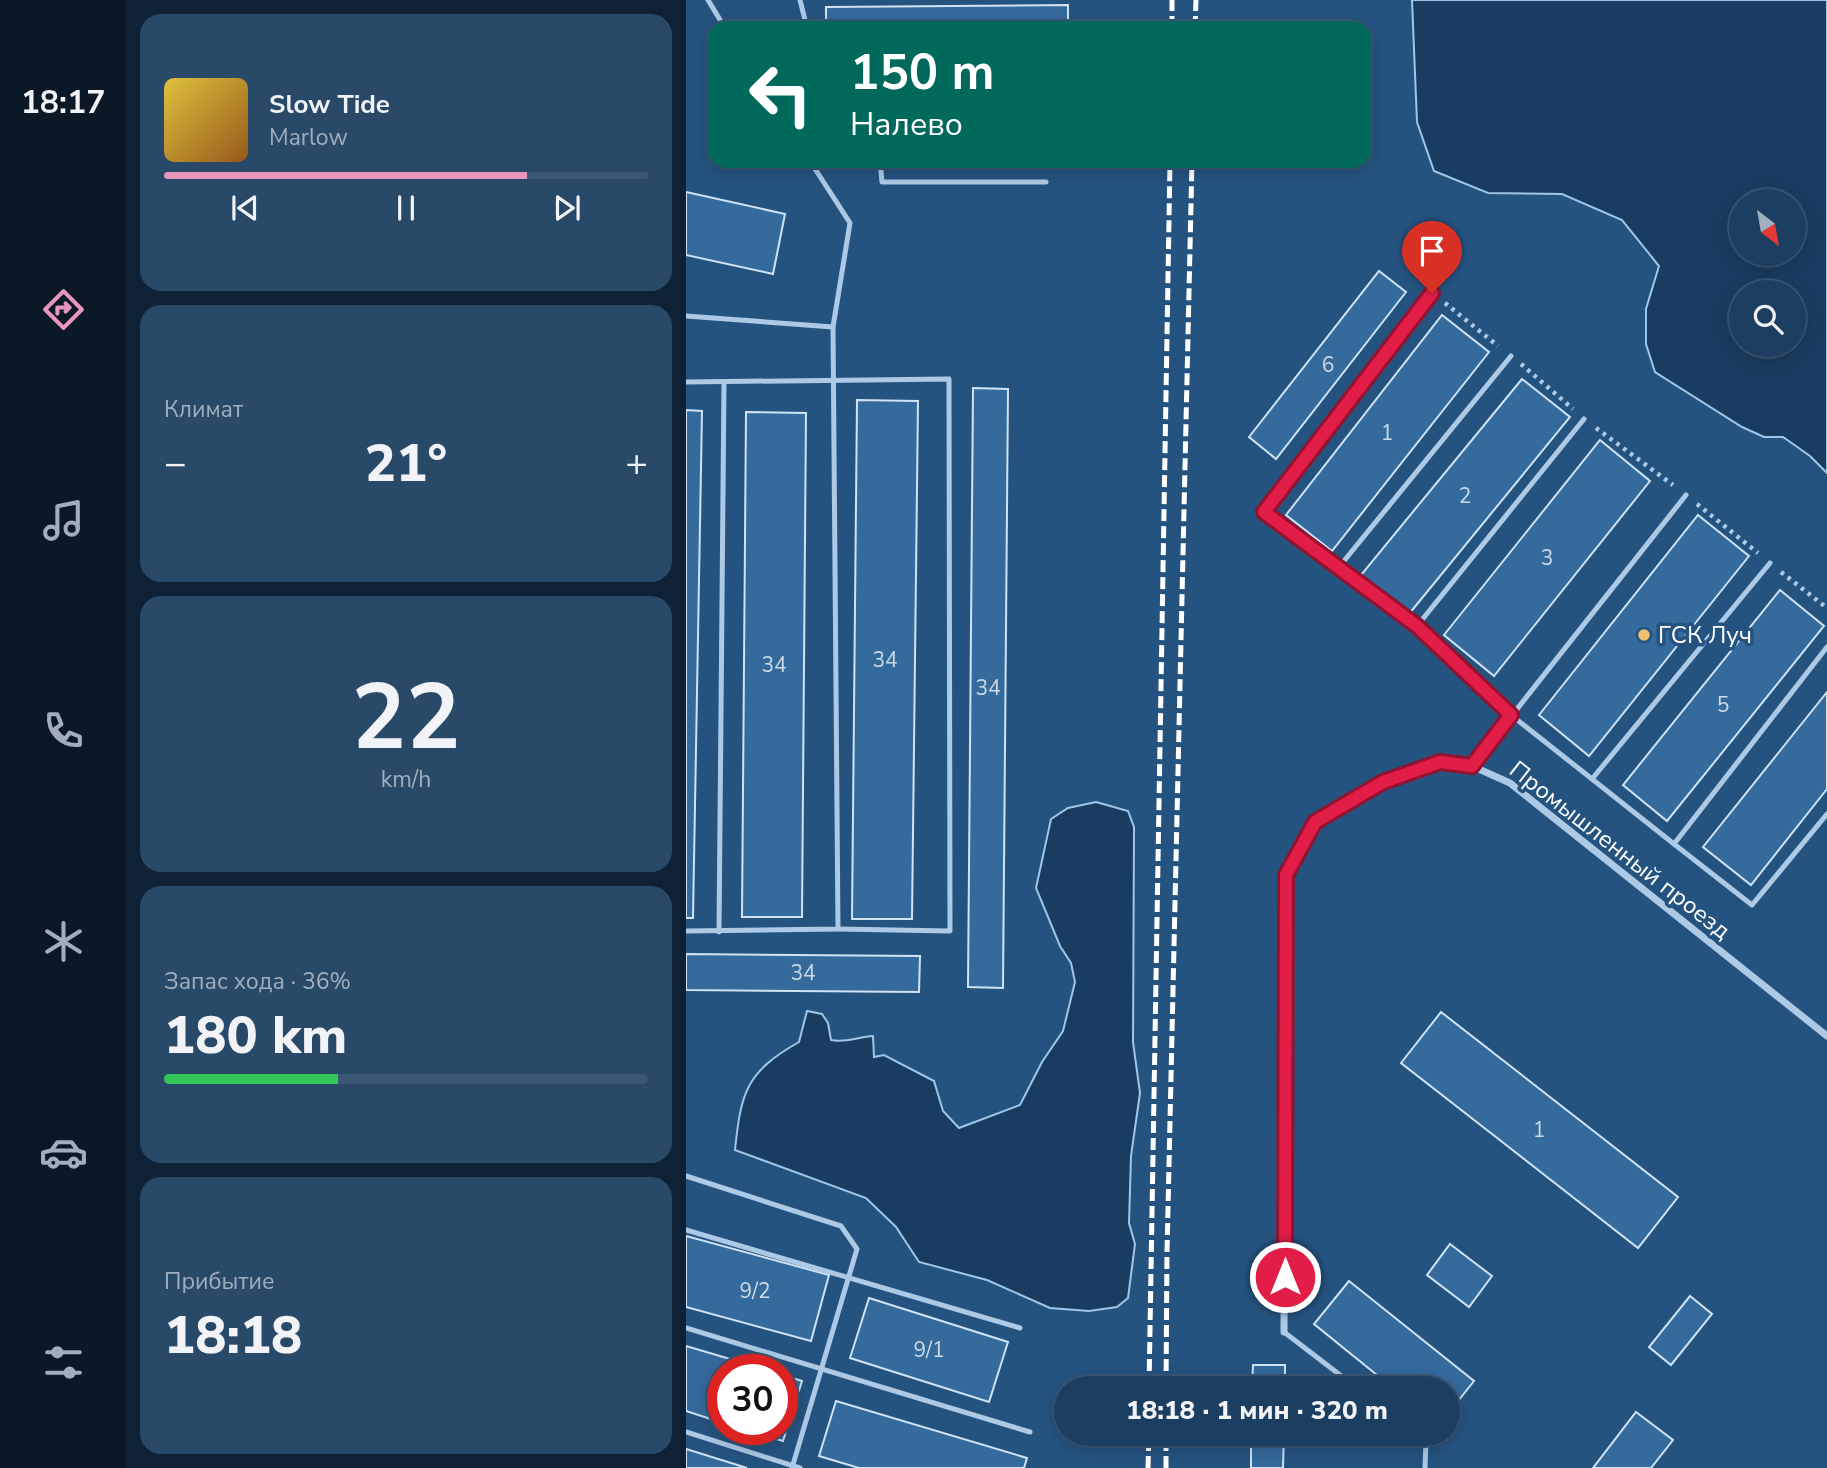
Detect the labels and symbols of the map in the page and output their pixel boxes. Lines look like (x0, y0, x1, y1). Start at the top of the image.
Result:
north arrow (1729, 189, 1806, 266)
pin (1402, 221, 1462, 293)
house number: 6 (1322, 351, 1334, 379)
house number: 1 (1381, 419, 1393, 447)
house number: 2 (1459, 482, 1471, 510)
house number: 3 (1541, 544, 1553, 572)
place label: ГСК Луч (1658, 619, 1752, 651)
marker: ГСК Луч (1636, 627, 1652, 643)
house number: 34 (872, 646, 898, 674)
house number: 34 (761, 651, 787, 679)
house number: 34 (975, 674, 1001, 702)
house number: 5 (1717, 691, 1729, 719)
street label: Промышленный проезд (1503, 754, 1737, 946)
house number: 34 (790, 959, 816, 987)
house number: 1 (1533, 1116, 1545, 1144)
position arrow (1248, 1240, 1322, 1314)
house number: 9/2 (739, 1277, 771, 1305)
house number: 9/1 (913, 1336, 945, 1364)
speed limit sign: 30 (707, 1354, 798, 1445)

